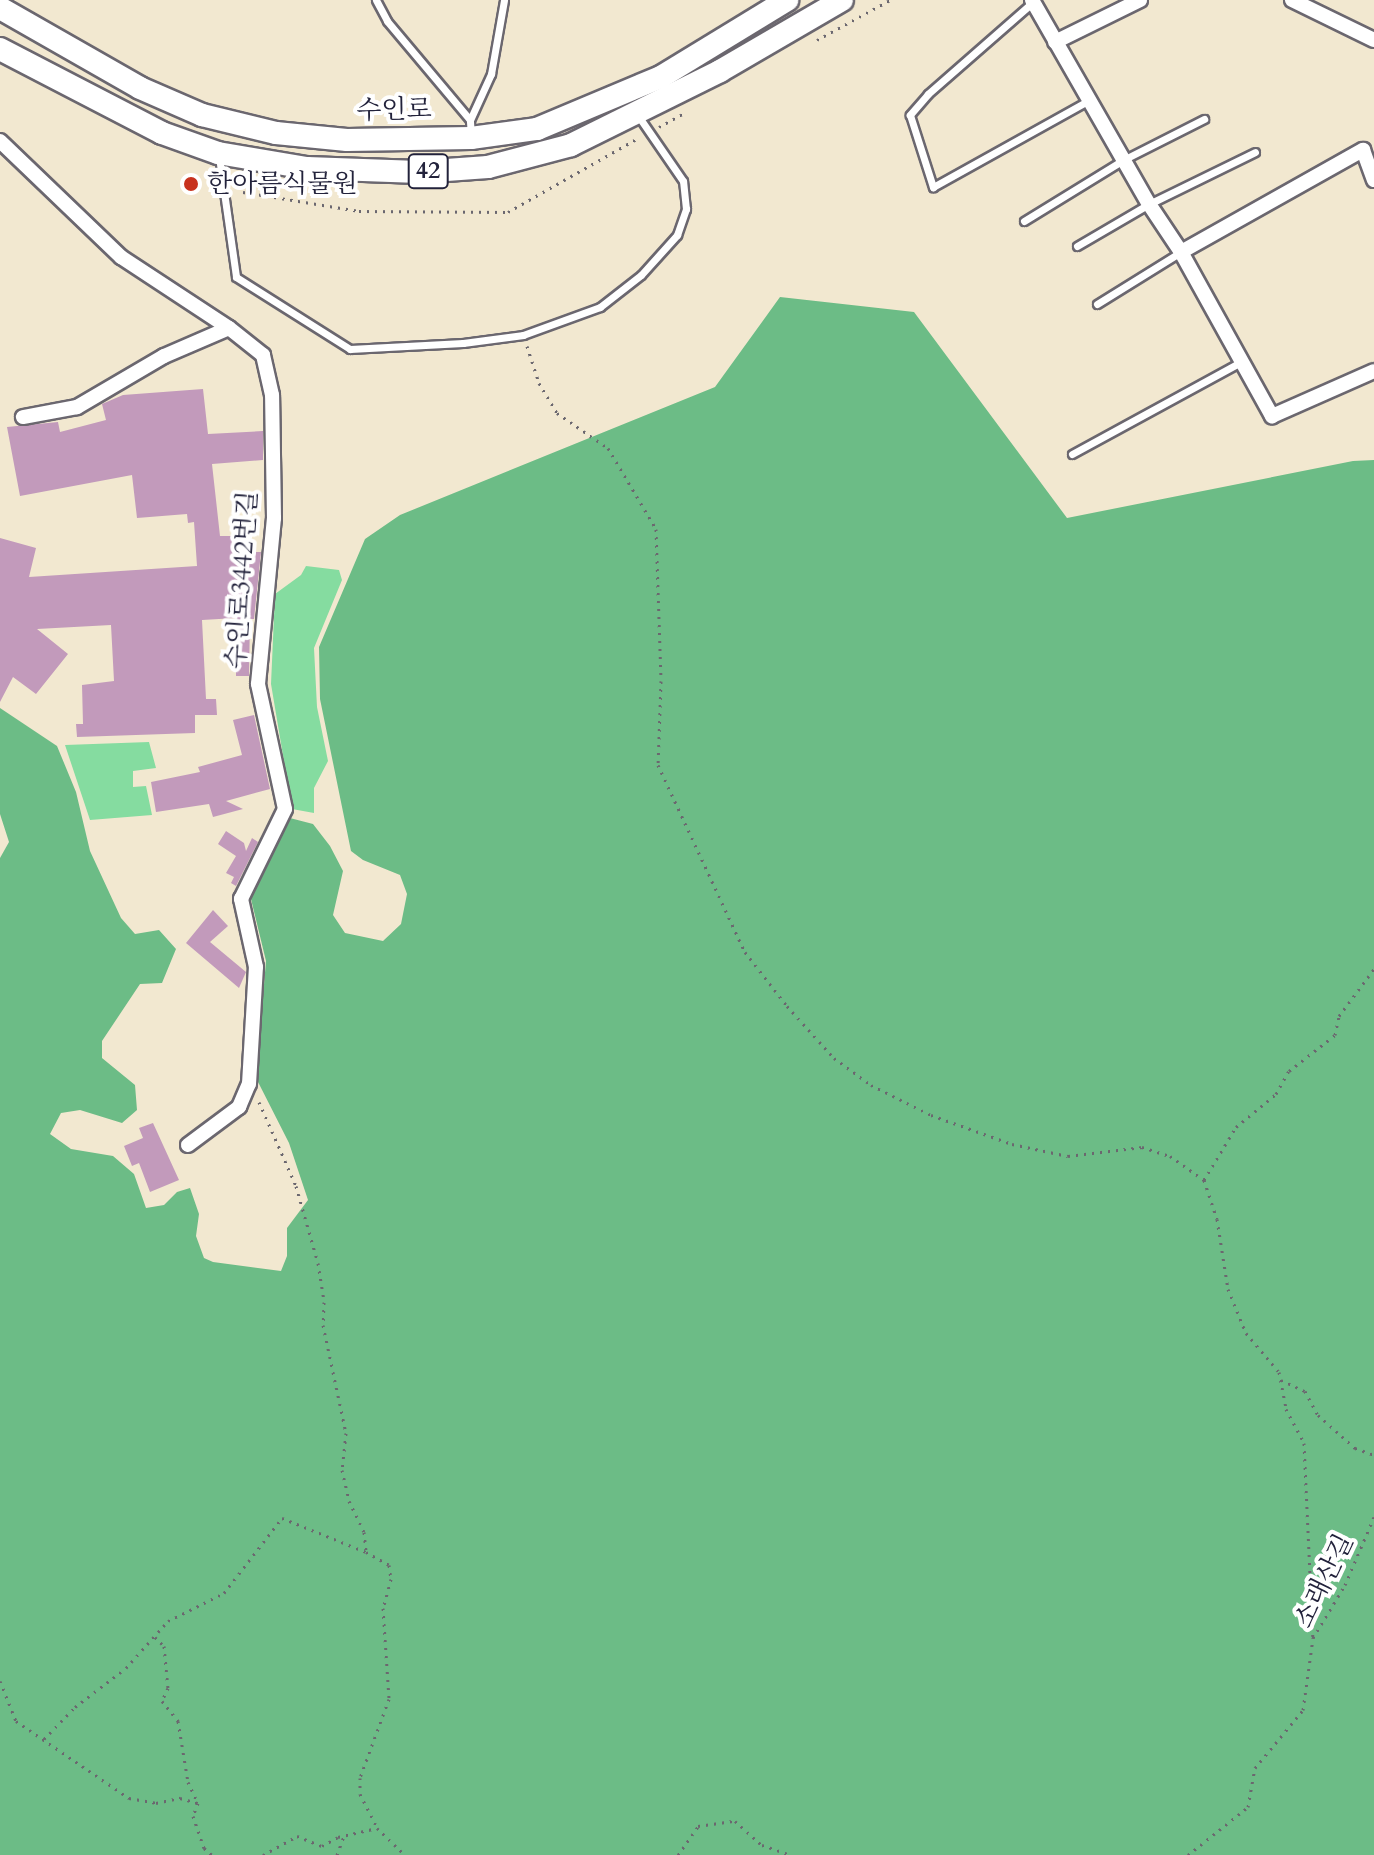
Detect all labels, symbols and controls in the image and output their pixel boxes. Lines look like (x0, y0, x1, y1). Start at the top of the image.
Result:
street label: 수인로 (356, 94, 432, 126)
road number: 42 (406, 151, 450, 191)
place label: 한아름식물원 (207, 168, 358, 200)
marker: 한아름식물원 (182, 175, 200, 193)
street label: 수인로3442번길 (220, 490, 264, 670)
street label: 소래산길 (1288, 1529, 1360, 1633)

